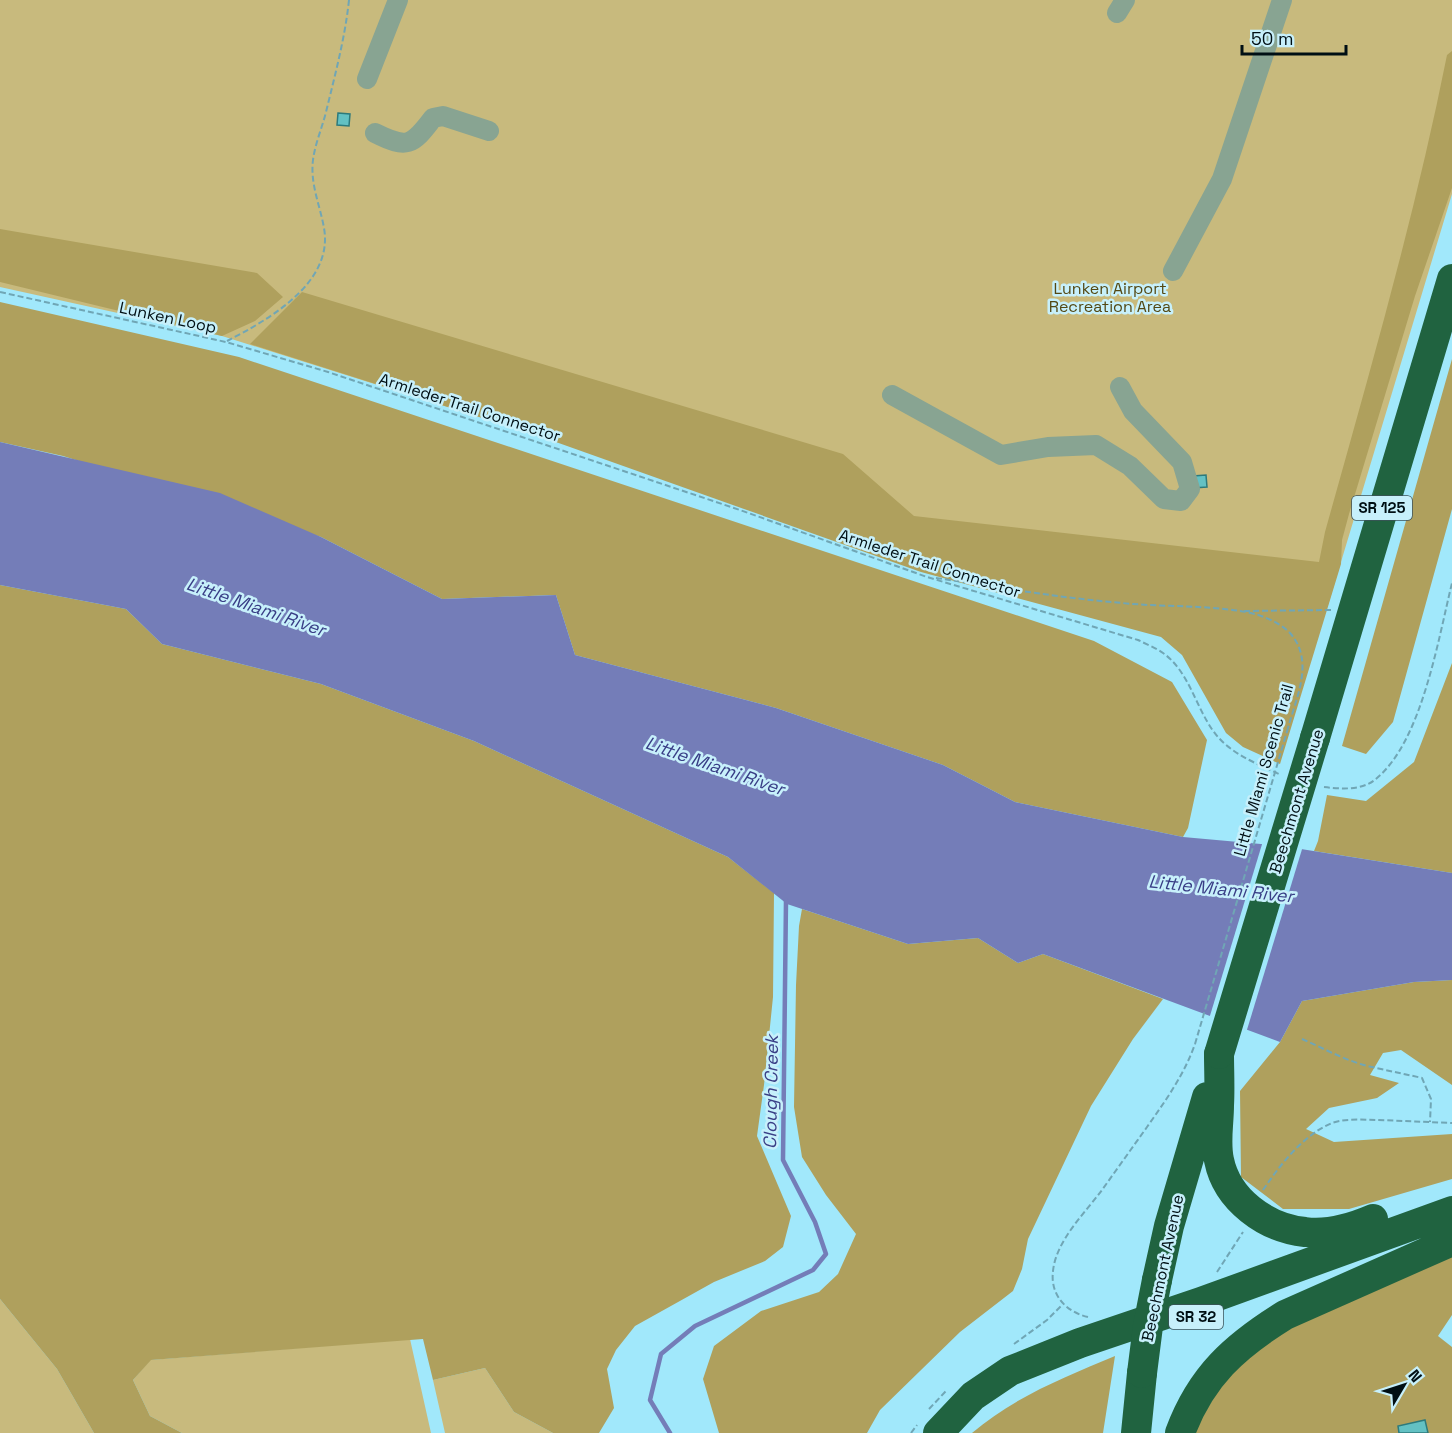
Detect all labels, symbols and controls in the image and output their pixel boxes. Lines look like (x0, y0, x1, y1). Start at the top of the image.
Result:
scale bar (1242, 18, 1346, 56)
text: 50 m (1251, 27, 1293, 50)
park label: Lunken Airport Recreation Area (1049, 278, 1171, 317)
street label: Lunken Loop (117, 297, 218, 338)
street label: Armleder Trail Connector (377, 368, 563, 447)
road number: SR 125 (1352, 496, 1412, 520)
street label: Armleder Trail Connector (837, 524, 1023, 603)
water label: Little Miami River (184, 572, 331, 642)
street label: Little Miami Scenic Trail (1229, 682, 1298, 859)
street label: Beechmont Avenue (1265, 726, 1328, 876)
water label: Little Miami River (643, 731, 790, 801)
water label: Little Miami River (1148, 869, 1297, 908)
water label: Clough Creek (758, 1032, 783, 1149)
street label: Beechmont Avenue (1137, 1193, 1188, 1344)
road number: SR 32 (1169, 1305, 1223, 1329)
north arrow (1374, 1355, 1434, 1415)
text: N (1404, 1365, 1427, 1387)

